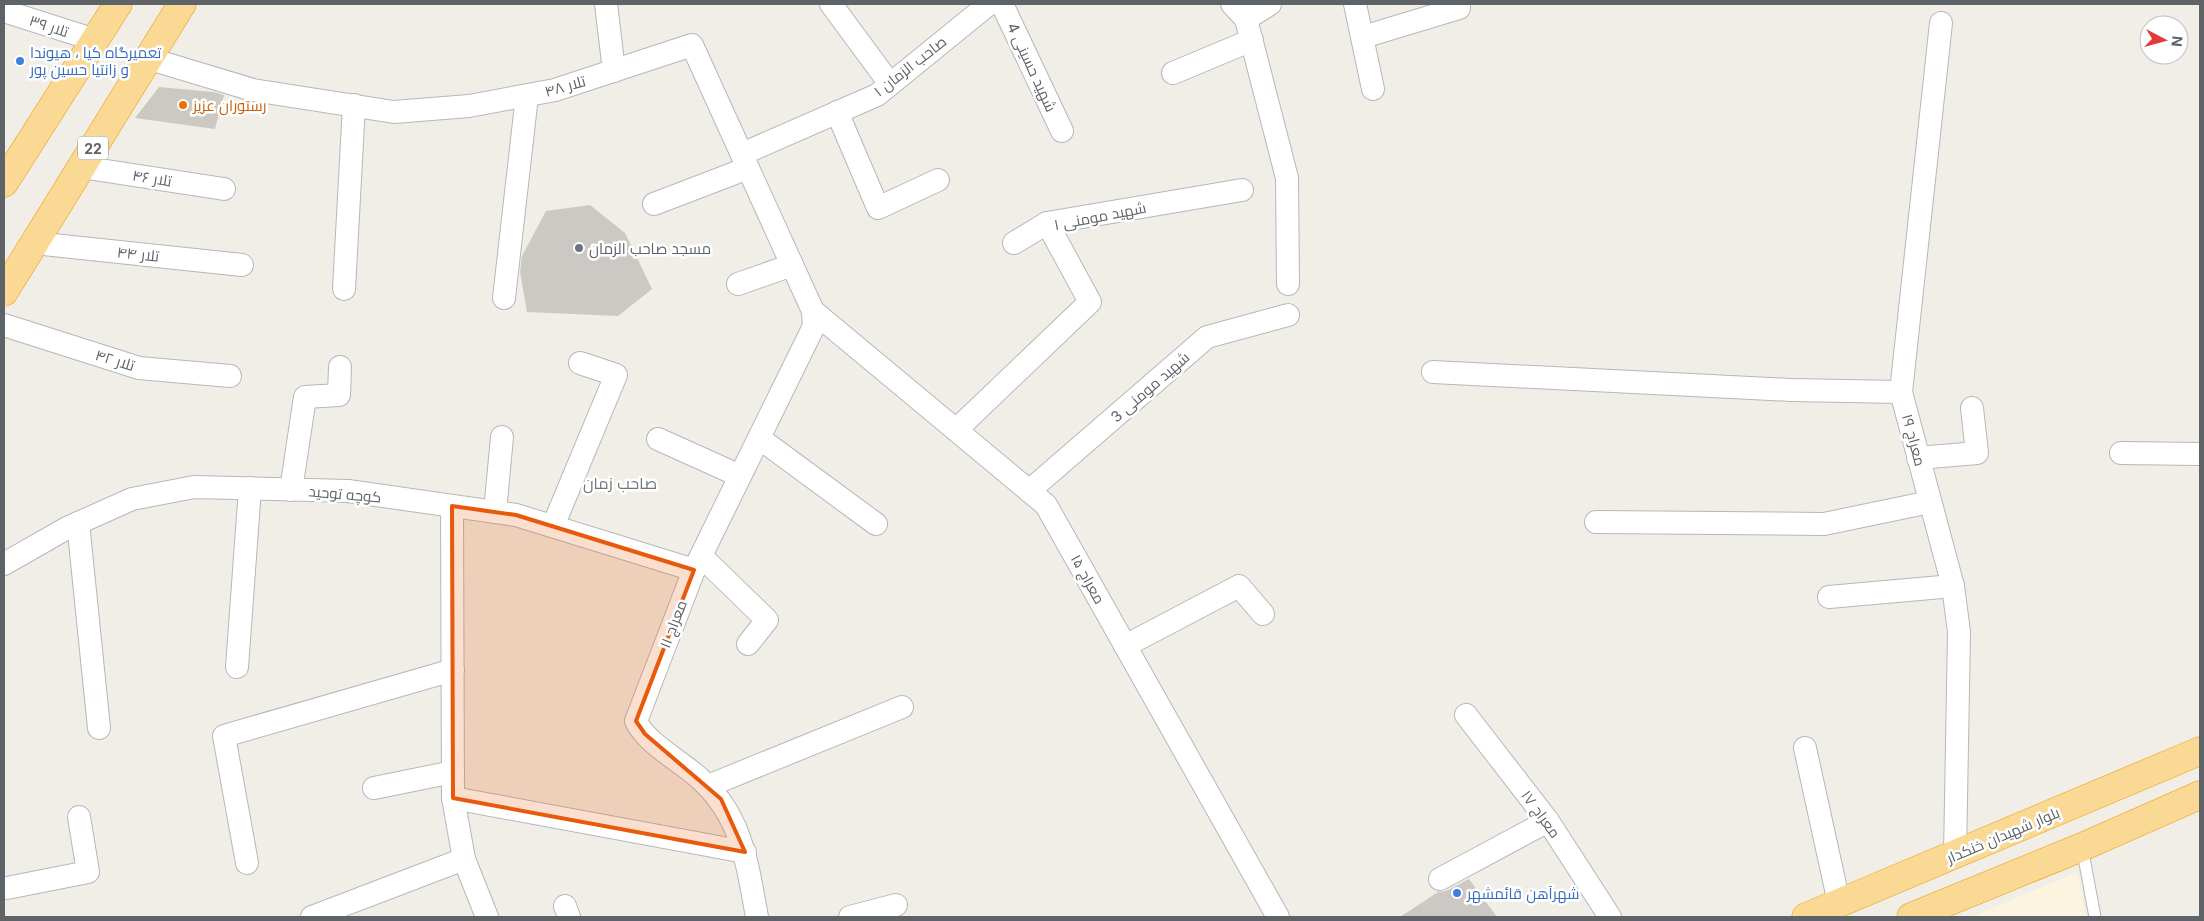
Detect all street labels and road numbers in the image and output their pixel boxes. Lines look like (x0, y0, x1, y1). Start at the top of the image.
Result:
street label: تلار ۳۹ (27, 11, 71, 41)
street label: شهید حسینی 4 (1002, 19, 1061, 115)
street label: صاحب الزمان ۱ (870, 32, 951, 101)
street label: تلار ۴۸ (542, 71, 588, 101)
road number: 22 (78, 136, 108, 160)
street label: تلار ۴۶ (131, 166, 173, 190)
street label: شهید مومنی ۱ (1052, 198, 1148, 235)
street label: تلار ۴۴ (116, 242, 160, 266)
street label: تلار ۴۲ (93, 345, 137, 375)
street label: شهید مومنی 3 (1107, 348, 1194, 427)
street label: معراج ۱۹ (1896, 412, 1930, 469)
street label: کوچه توحید (308, 481, 382, 508)
street label: معراج ۱۵ (1065, 551, 1109, 608)
street label: معراج ۱۱ (655, 597, 693, 651)
street label: معراج ۱۷ (1516, 786, 1565, 843)
street label: بلوار شهیدان خنکدار (1943, 803, 2063, 869)

